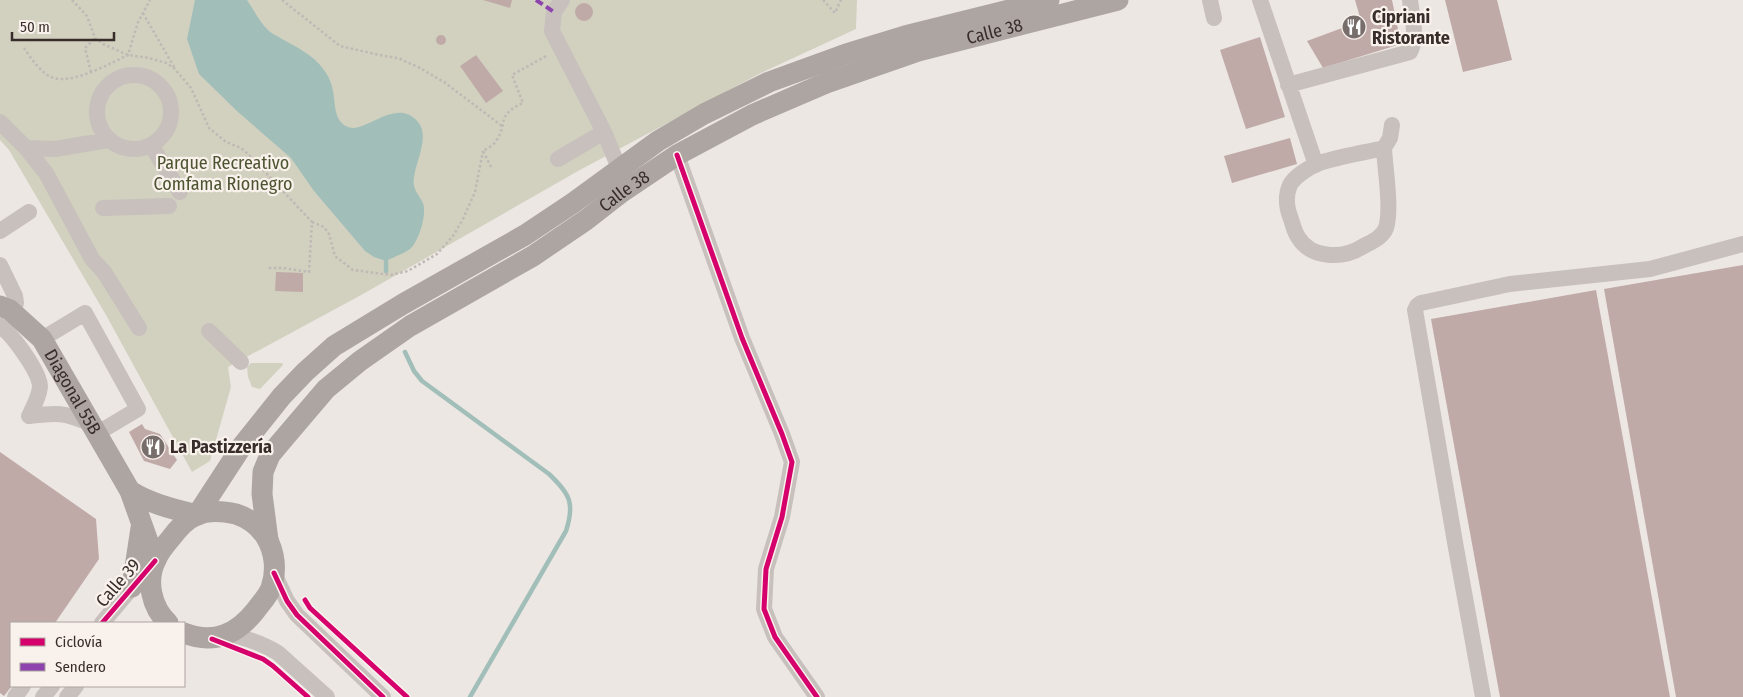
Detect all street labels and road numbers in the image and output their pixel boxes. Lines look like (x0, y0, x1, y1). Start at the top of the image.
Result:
street label: Calle 38 (964, 14, 1025, 49)
street label: Calle 38 (594, 166, 654, 217)
street label: Diagonal 55B (39, 345, 106, 438)
street label: Calle 39 (91, 554, 145, 612)

